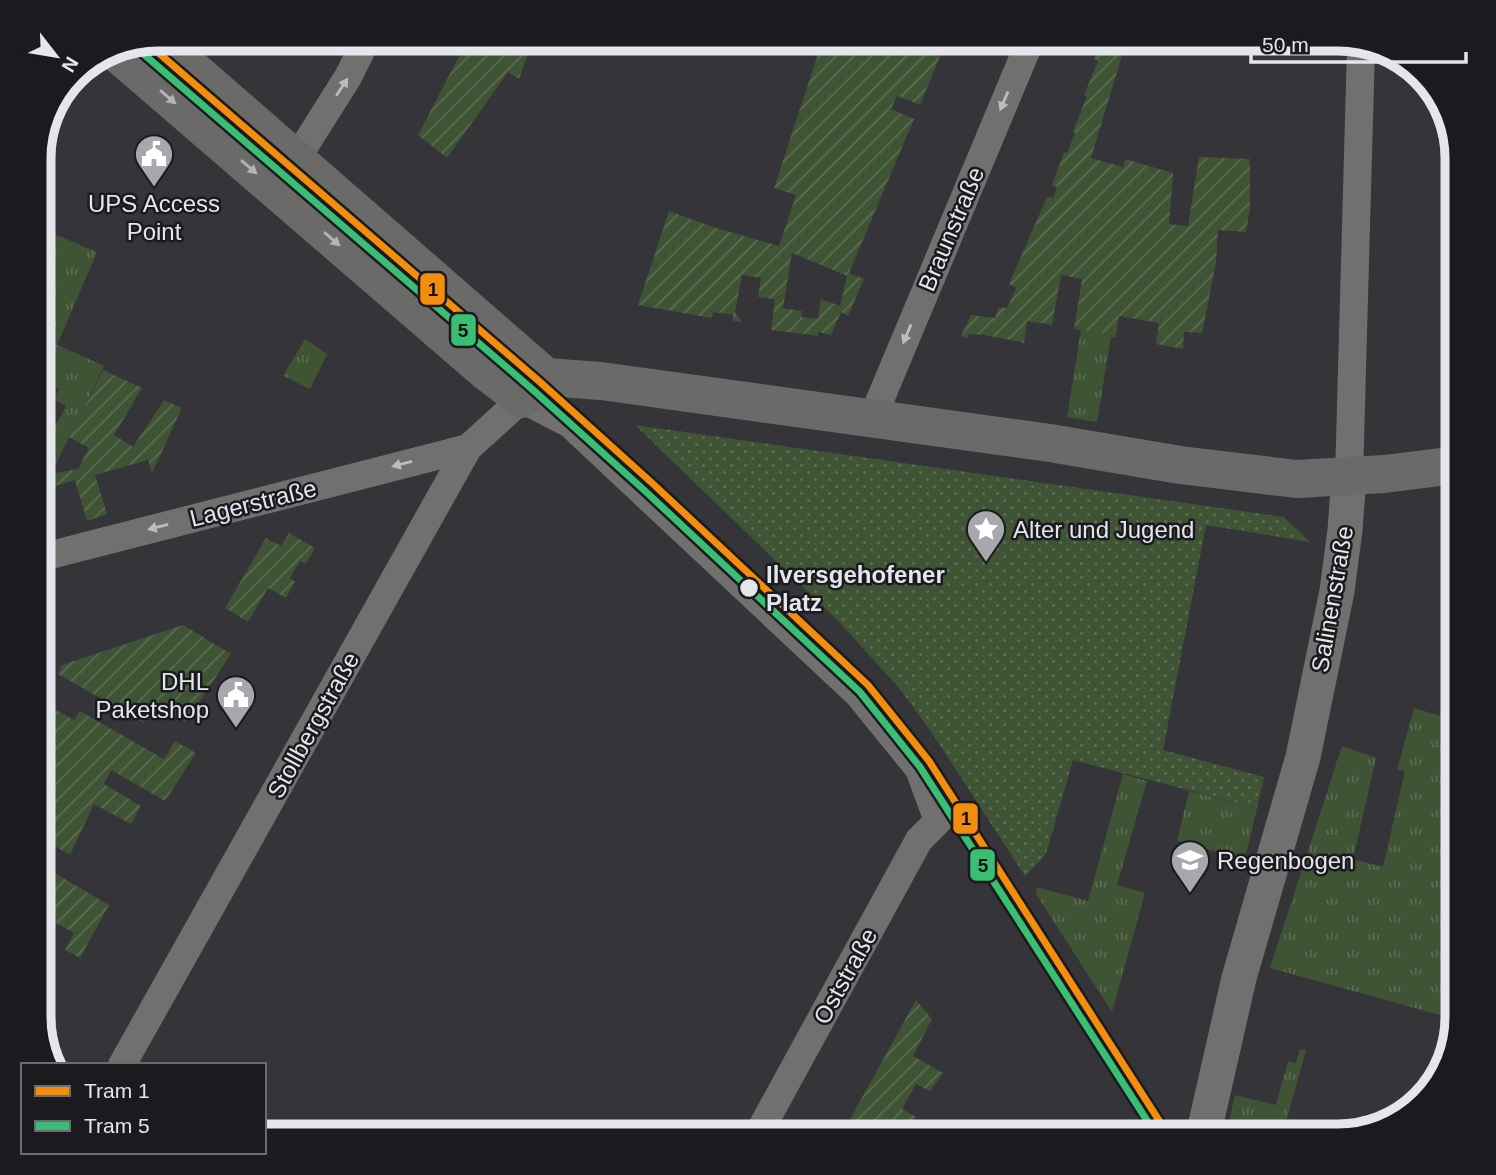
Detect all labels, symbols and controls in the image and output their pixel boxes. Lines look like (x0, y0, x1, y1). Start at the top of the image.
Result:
north arrow (21, 21, 91, 91)
scale bar (1251, 21, 1466, 65)
text: 50 m (1262, 33, 1309, 56)
text: N (58, 53, 83, 76)
one-way arrow (335, 77, 348, 96)
one-way arrow (159, 89, 177, 105)
one-way arrow (999, 91, 1010, 112)
public building icon: UPS Access Point (133, 133, 175, 188)
one-way arrow (241, 159, 258, 174)
street label: Braunstraße (913, 163, 989, 295)
place label: UPS Access Point (88, 190, 220, 245)
one-way arrow (323, 231, 341, 246)
line badge: 1 (419, 272, 446, 306)
text: 1 (428, 279, 439, 300)
line badge: 5 (450, 313, 477, 347)
text: 5 (458, 320, 469, 341)
one-way arrow (902, 324, 913, 345)
one-way arrow (391, 460, 412, 470)
street label: Lagerstraße (187, 474, 319, 532)
place icon: Alter und Jugend (965, 508, 1007, 563)
place label: Alter und Jugend (1013, 516, 1194, 543)
one-way arrow (147, 522, 169, 533)
street label: Salinenstraße (1306, 524, 1358, 674)
place label: Ilversgehofener Platz (766, 561, 945, 616)
marker: Ilversgehofener Platz (738, 577, 760, 599)
street label: Stollbergstraße (262, 647, 364, 803)
place label: DHL Paketshop (96, 668, 209, 723)
public building icon: DHL Paketshop (215, 674, 257, 729)
line badge: 1 (952, 802, 979, 835)
text: 1 (961, 808, 972, 829)
school or university icon: Regenbogen (1169, 839, 1211, 894)
place label: Regenbogen (1217, 847, 1354, 874)
line badge: 5 (969, 848, 996, 882)
text: 5 (978, 855, 989, 876)
street label: Oststraße (808, 923, 882, 1029)
legend (21, 1063, 266, 1154)
text: Tram 1 (84, 1079, 150, 1102)
text: Tram 5 (84, 1114, 150, 1137)

